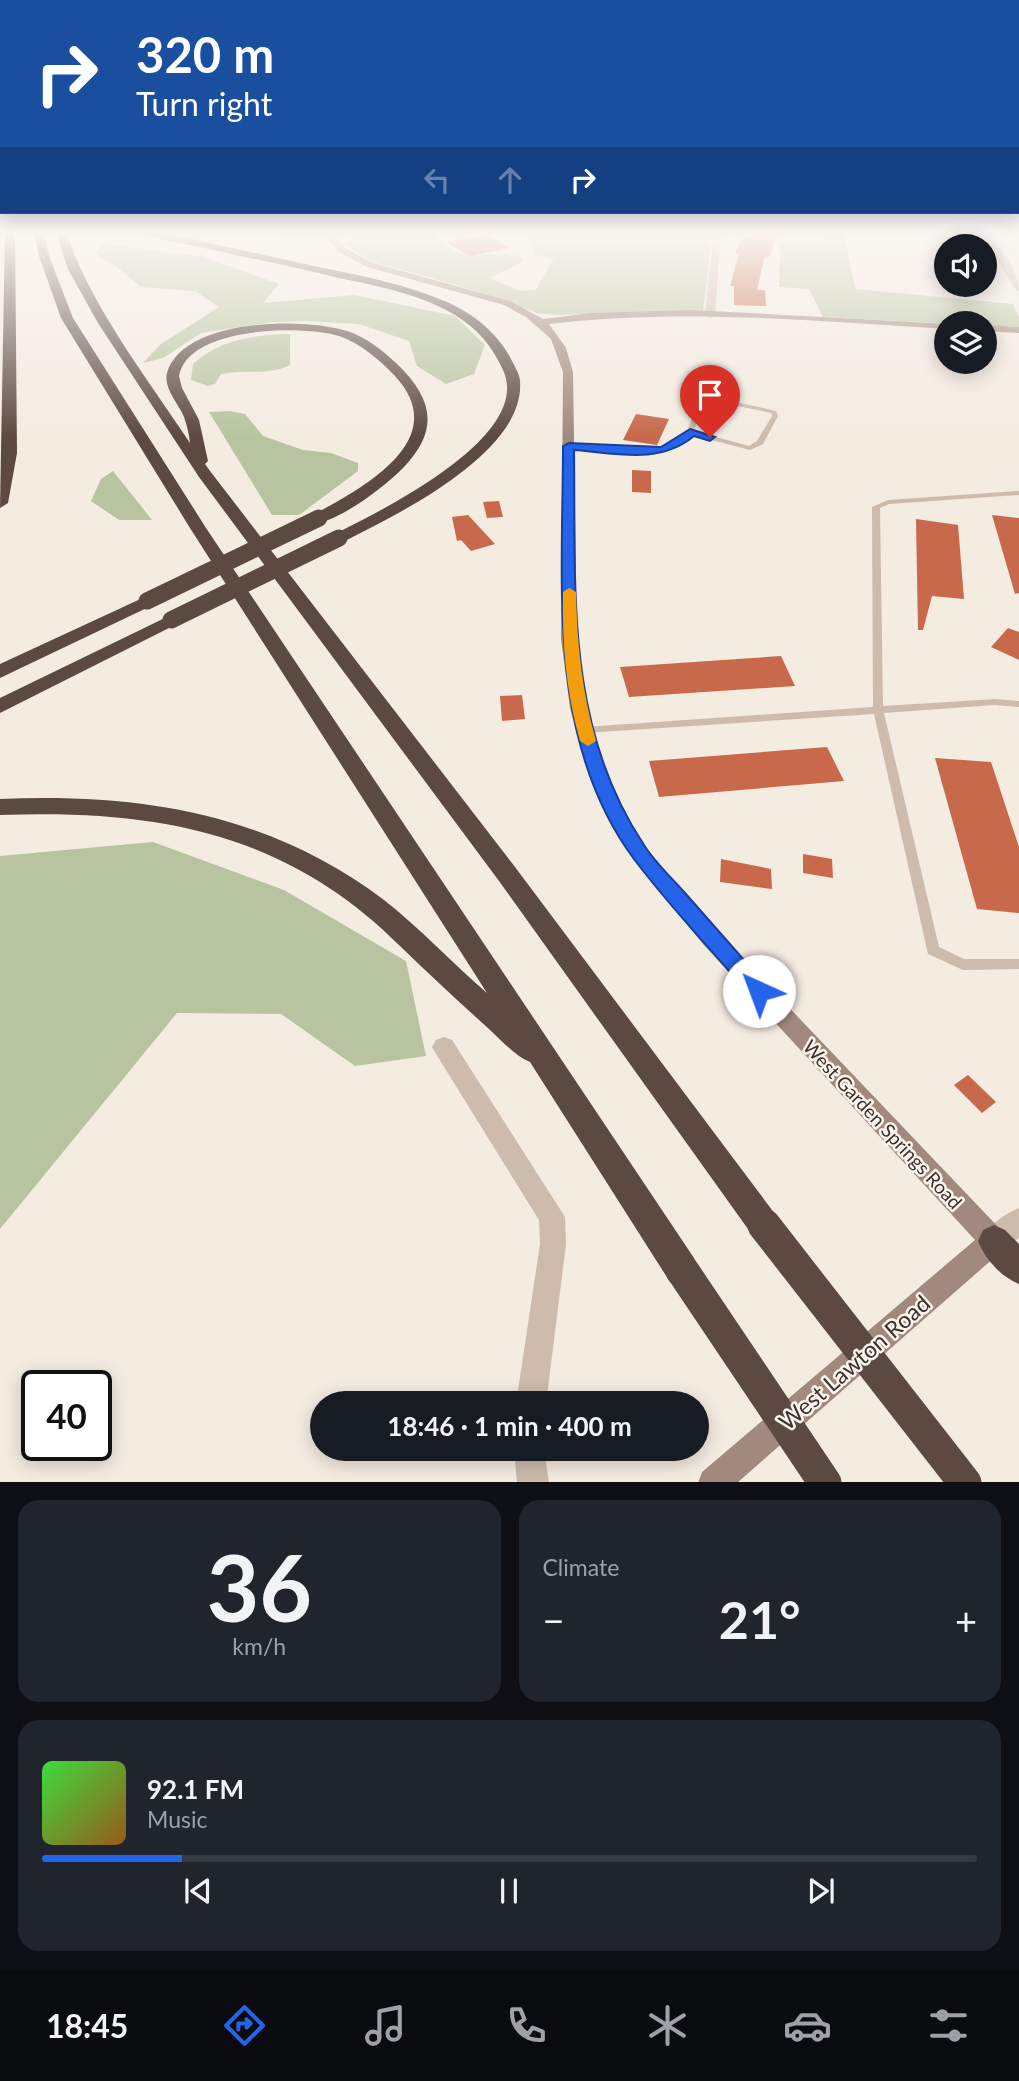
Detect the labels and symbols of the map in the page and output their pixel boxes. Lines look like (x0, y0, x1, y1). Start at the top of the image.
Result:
pin (680, 365, 740, 437)
position arrow (722, 954, 796, 1028)
street label: West Garden Springs Road (799, 1035, 967, 1213)
street label: West Lawton Road (773, 1289, 935, 1435)
speed limit sign: 40 (21, 1370, 112, 1461)

